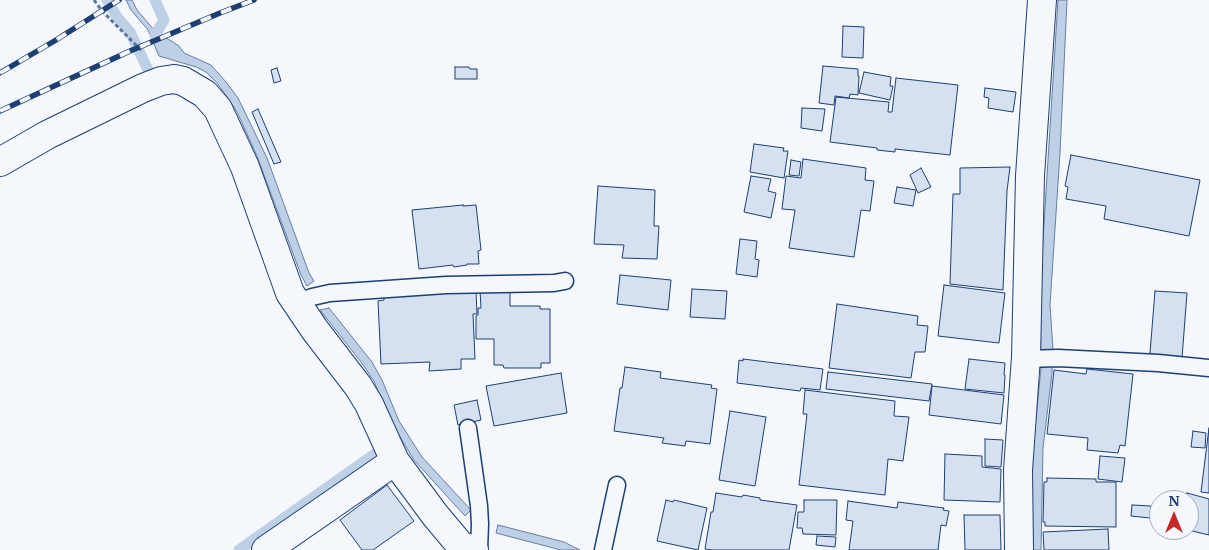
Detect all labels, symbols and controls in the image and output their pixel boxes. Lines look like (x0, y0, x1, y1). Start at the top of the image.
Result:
north arrow (1149, 490, 1199, 540)
text: N (1168, 492, 1180, 510)

